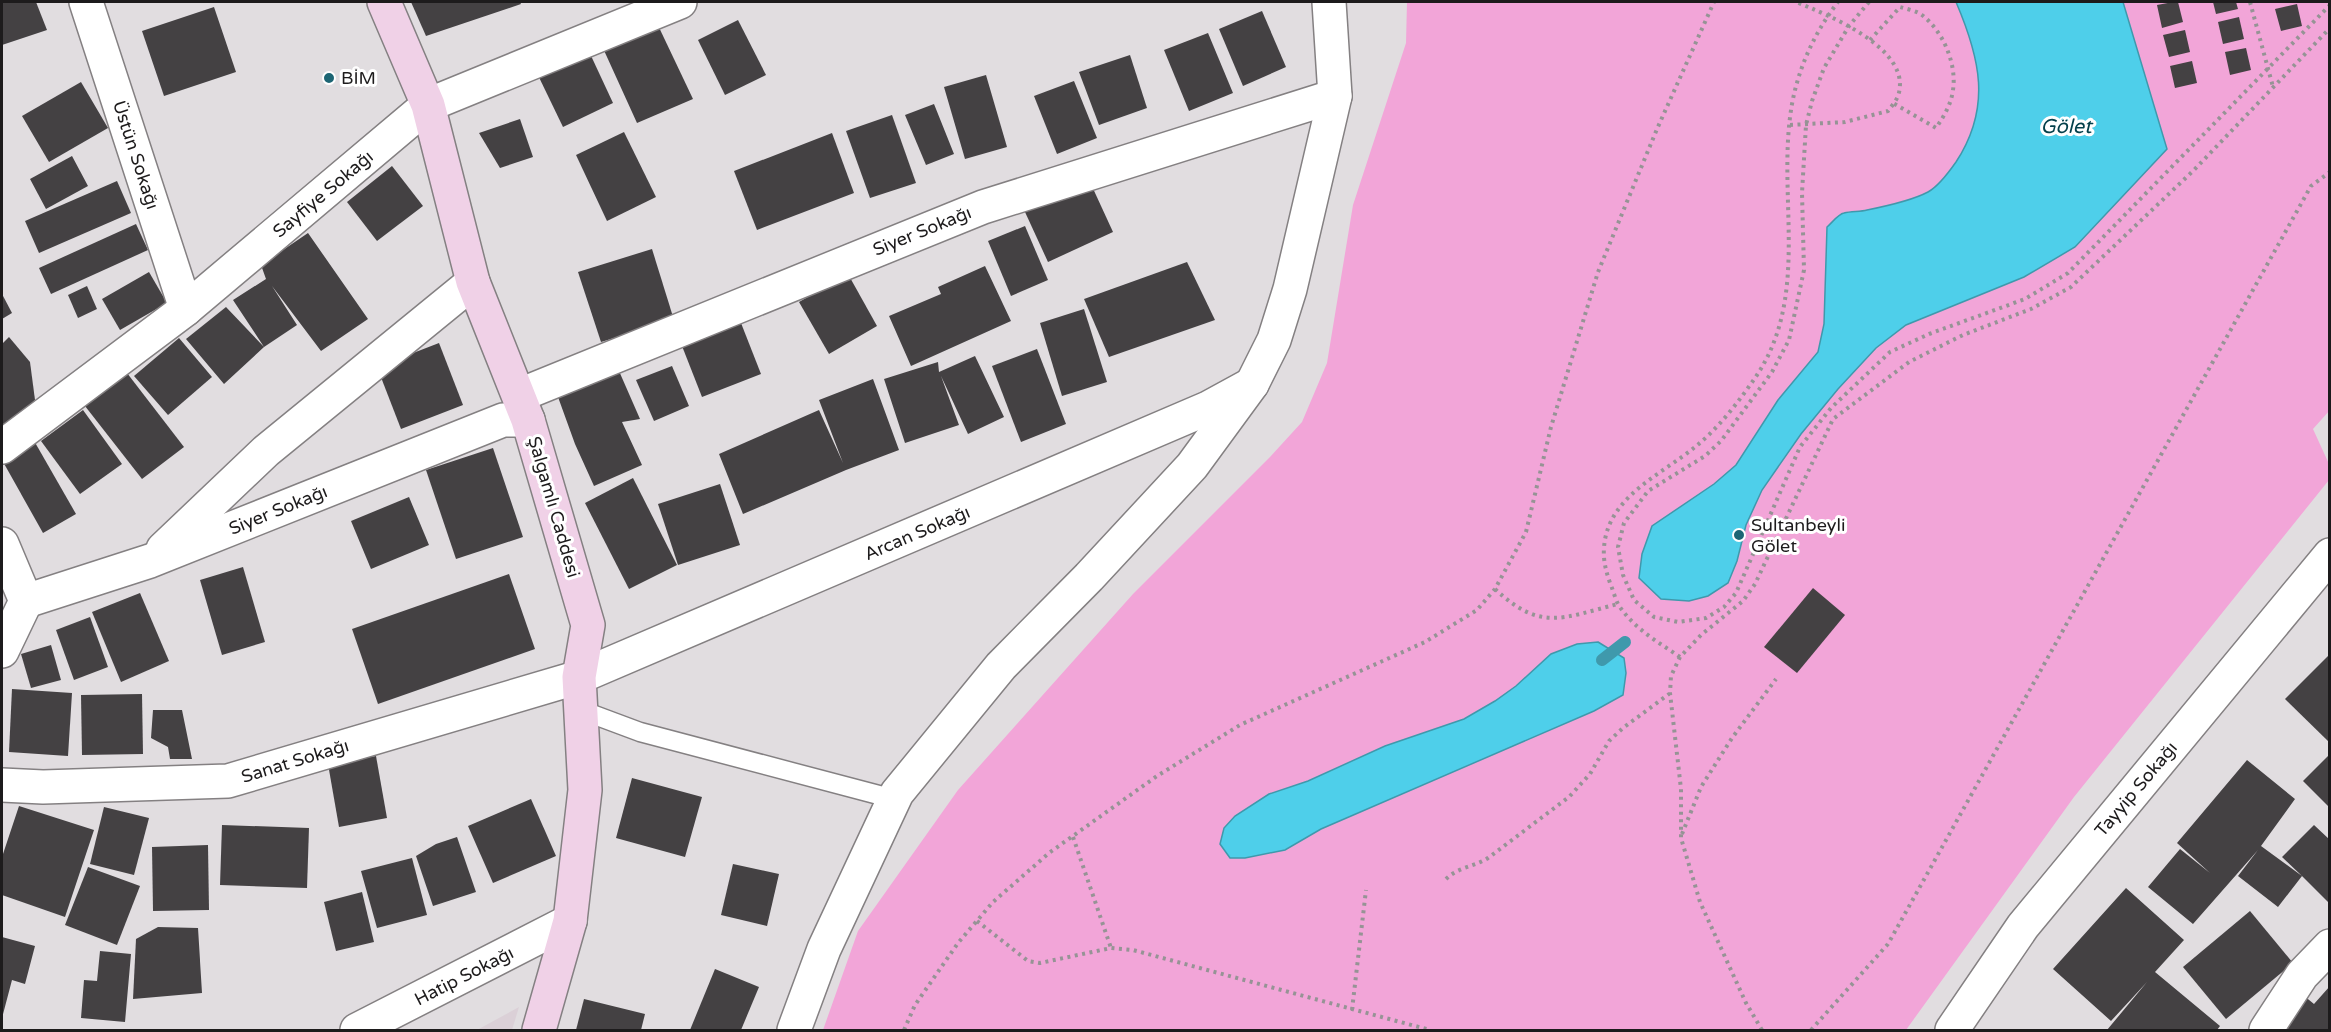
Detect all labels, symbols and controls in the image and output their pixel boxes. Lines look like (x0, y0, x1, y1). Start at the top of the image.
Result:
place label: BİM (341, 67, 376, 89)
marker: BİM (322, 71, 336, 85)
street label: Üstün Sokağı (108, 98, 164, 212)
water label: Gölet (2040, 115, 2094, 139)
street label: Sayfiye Sokağı (268, 146, 378, 242)
street label: Siyer Sokağı (870, 201, 974, 261)
street label: Şalgamlı Caddesi (523, 434, 585, 580)
street label: Siyer Sokağı (226, 480, 330, 540)
street label: Arcan Sokağı (861, 501, 973, 565)
place label: Sultanbeyli Gölet (1751, 514, 1845, 557)
marker: Sultanbeyli Gölet (1732, 528, 1746, 542)
street label: Sanat Sokağı (239, 734, 351, 788)
street label: Tayyip Sokağı (2090, 737, 2182, 841)
street label: Hatip Sokağı (411, 942, 517, 1010)

